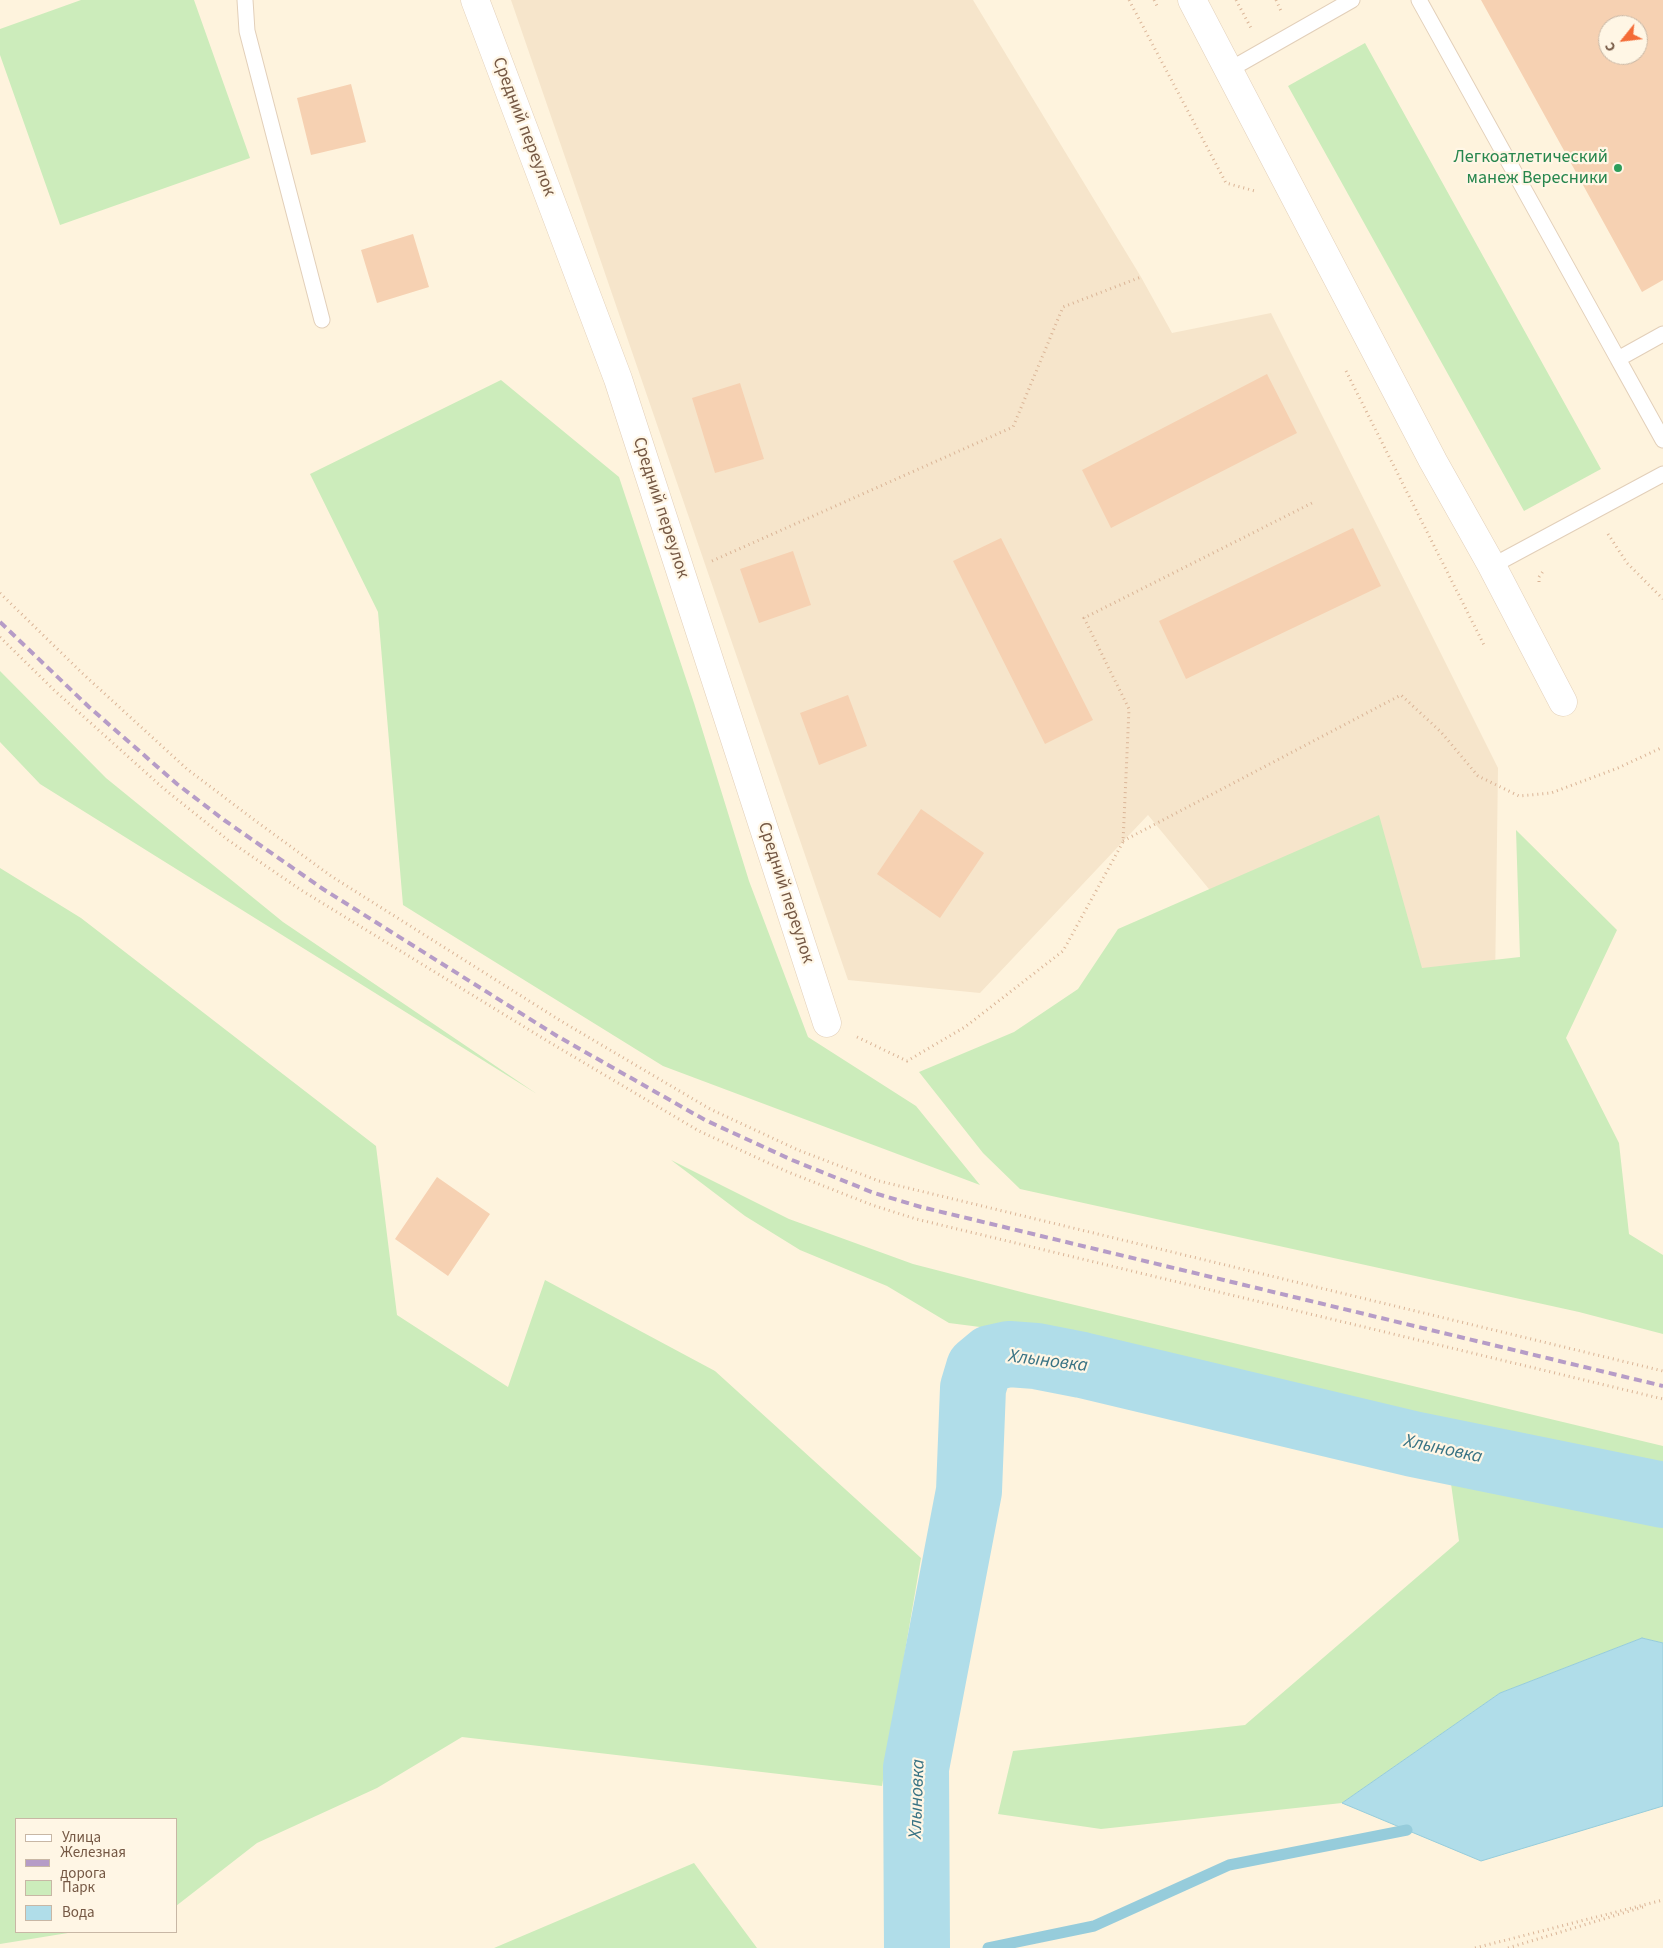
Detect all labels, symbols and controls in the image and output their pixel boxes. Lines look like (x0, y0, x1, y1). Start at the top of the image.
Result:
north arrow (1598, 15, 1648, 65)
text: С (1600, 38, 1621, 55)
street label: Средний переулок (487, 54, 559, 200)
place label: Легкоатлетический манеж Вересники (1453, 147, 1608, 190)
marker: Легкоатлетический манеж Вересники (1612, 162, 1624, 174)
street label: Средний переулок (627, 435, 693, 581)
street label: Средний переулок (752, 820, 818, 966)
water label: Хлыновка (1007, 1346, 1089, 1378)
water label: Хлыновка (1402, 1431, 1484, 1469)
water label: Хлыновка (905, 1759, 931, 1839)
legend (15, 1818, 178, 1933)
text: Улица (62, 1827, 101, 1848)
text: Железная дорога (60, 1842, 126, 1884)
text: Парк (62, 1877, 95, 1898)
text: Вода (62, 1902, 95, 1923)

